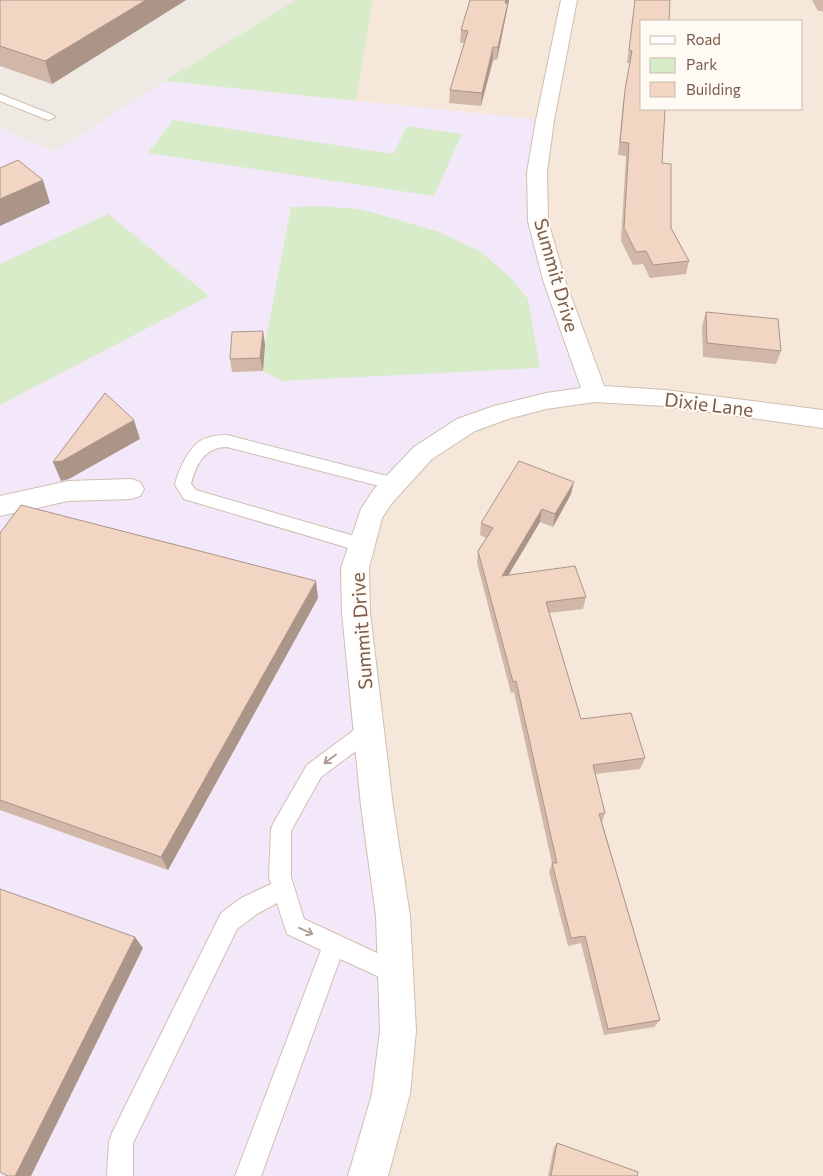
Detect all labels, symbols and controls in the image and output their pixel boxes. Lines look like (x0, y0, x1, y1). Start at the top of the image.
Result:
legend (640, 20, 803, 110)
text: Road (686, 30, 721, 48)
text: Park (686, 55, 717, 73)
text: Building (686, 80, 741, 98)
street label: Summit Drive (530, 216, 584, 334)
street label: Dixie Lane (663, 387, 755, 421)
street label: Summit Drive (345, 572, 377, 690)
one-way arrow (323, 754, 337, 765)
one-way arrow (298, 927, 313, 936)

